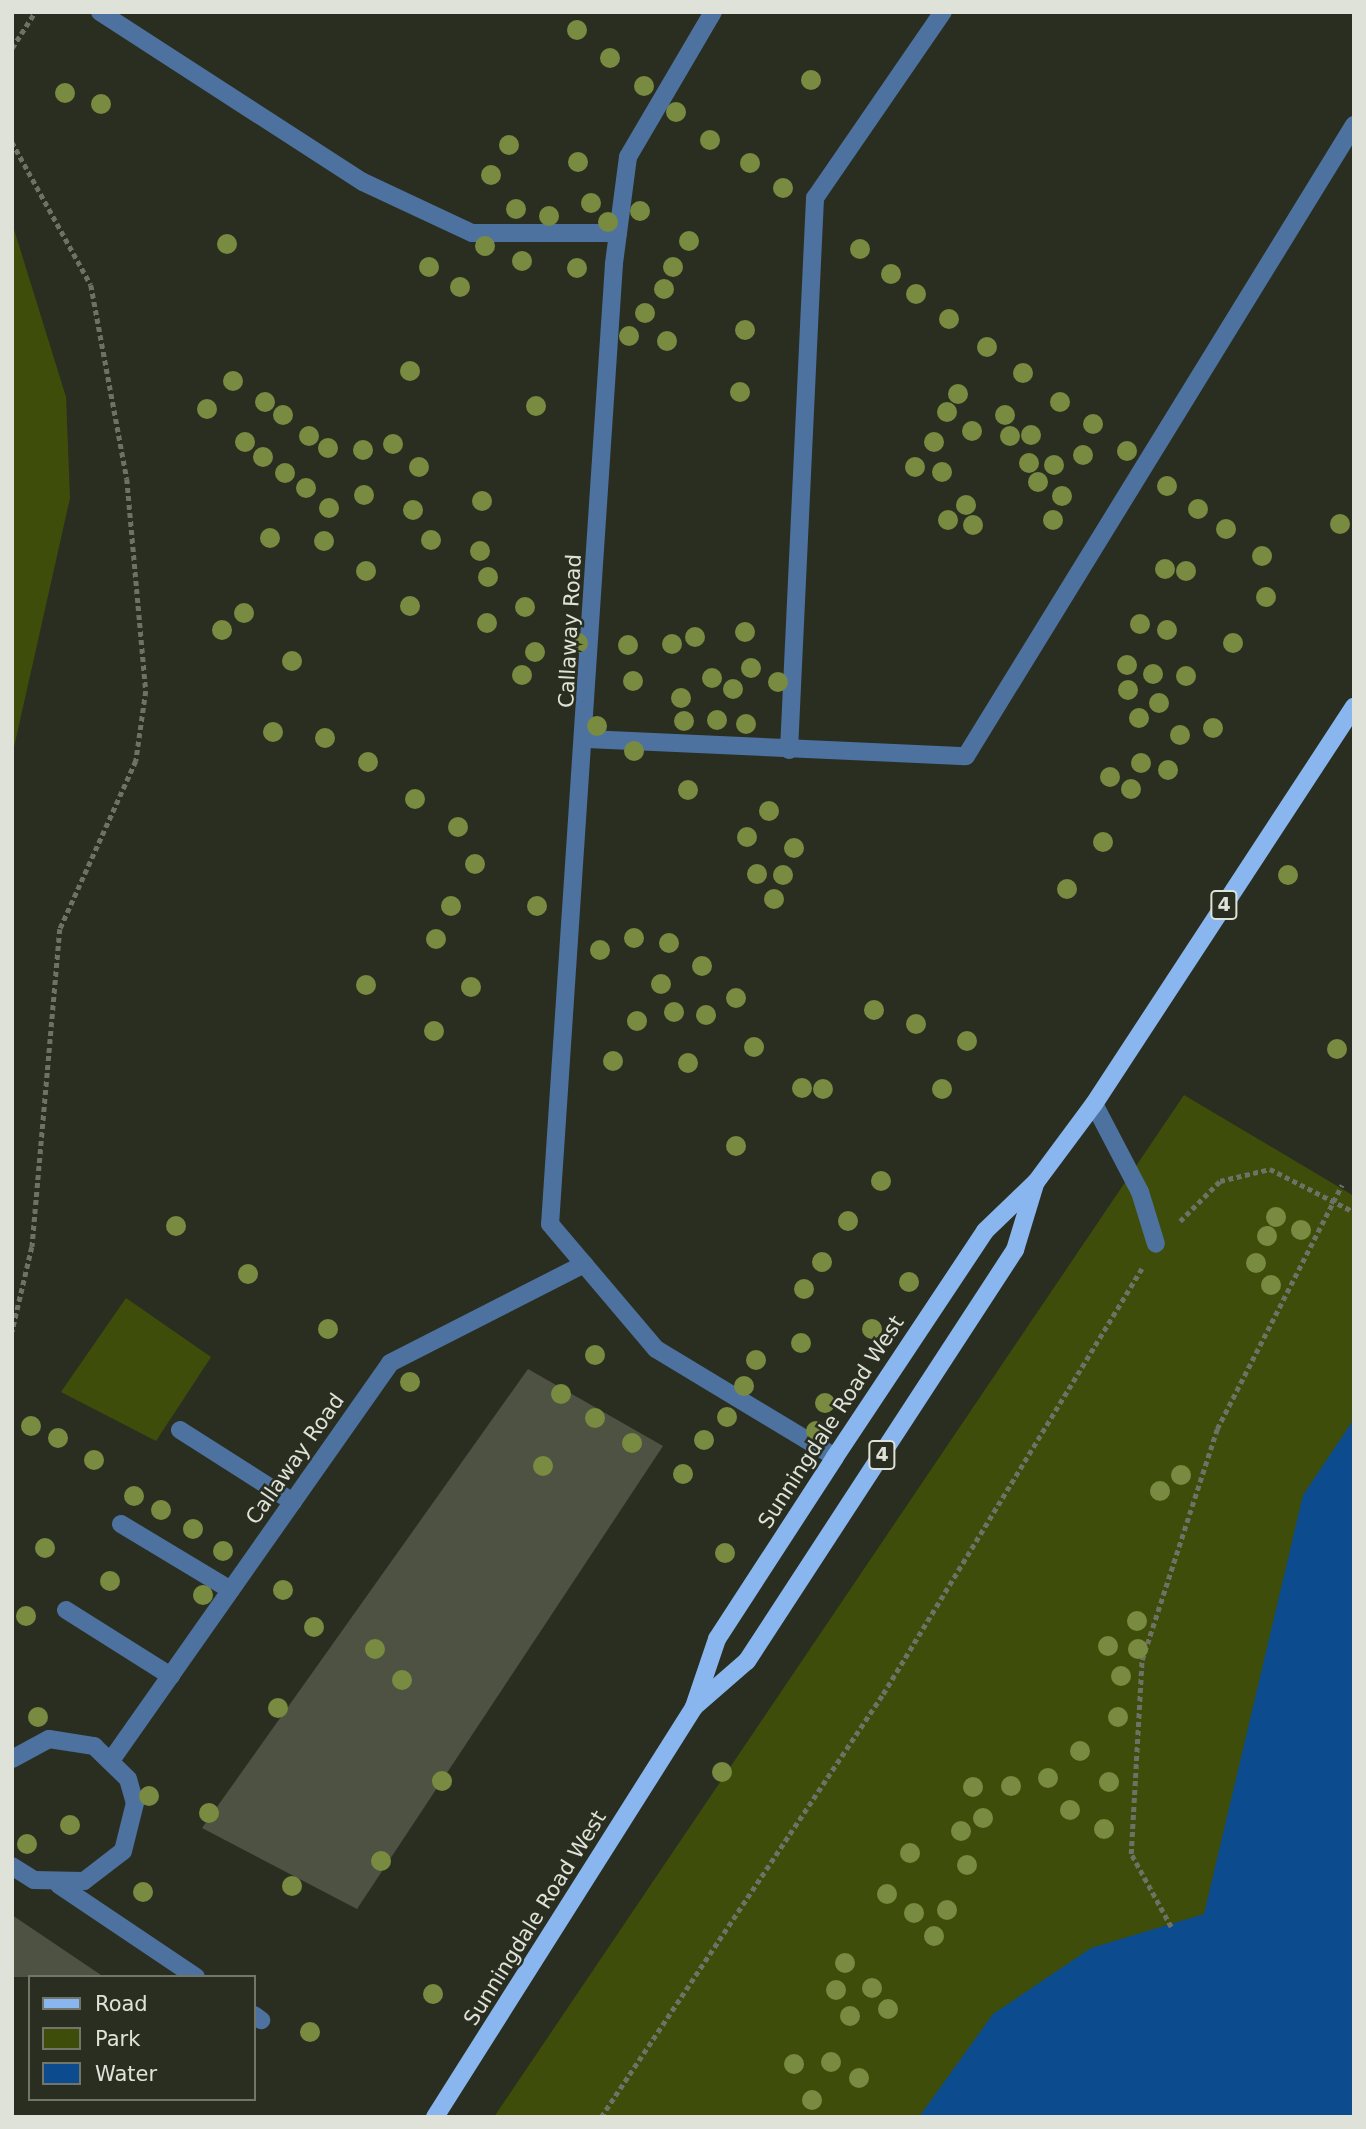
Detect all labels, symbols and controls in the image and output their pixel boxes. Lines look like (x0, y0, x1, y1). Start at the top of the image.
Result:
street label: Callaway Road (553, 553, 587, 709)
road number: 4 (1210, 890, 1238, 920)
street label: Sunningdale Road West (753, 1311, 909, 1533)
street label: Callaway Road (241, 1389, 349, 1529)
road number: 4 (868, 1440, 896, 1470)
street label: Sunningdale Road West (459, 1806, 611, 2030)
legend (28, 1975, 256, 2101)
text: Road (95, 1992, 148, 2016)
text: Park (95, 2027, 140, 2051)
text: Water (95, 2062, 157, 2086)

